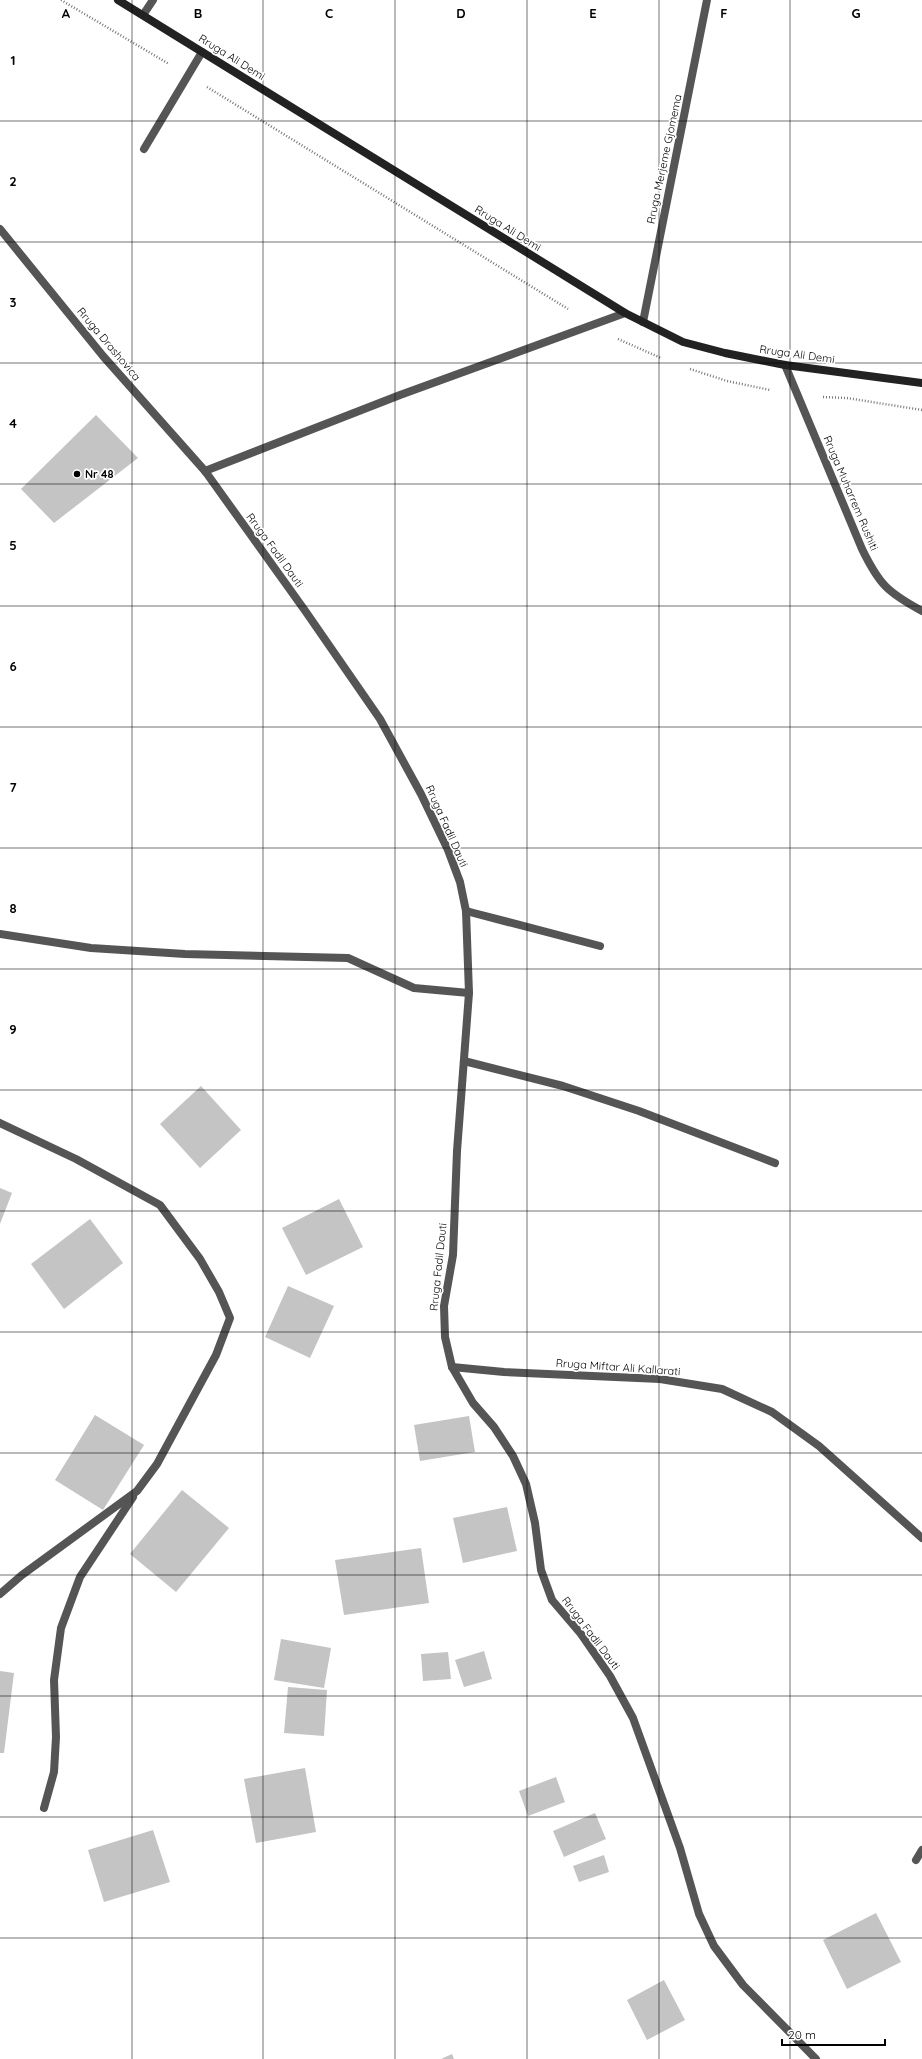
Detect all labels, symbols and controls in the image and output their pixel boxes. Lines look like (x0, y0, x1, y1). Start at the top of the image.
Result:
text: A (62, 5, 71, 21)
text: B (194, 5, 202, 21)
text: C (325, 5, 333, 21)
text: D (456, 5, 466, 21)
text: E (589, 5, 597, 21)
text: F (720, 5, 728, 21)
text: G (851, 5, 861, 21)
street label: Rruga Ali Demi (196, 31, 268, 83)
text: 1 (10, 52, 16, 68)
street label: Rruga Merjeme Gjomema (643, 93, 685, 225)
text: 2 (9, 173, 17, 189)
street label: Rruga Ali Demi (472, 202, 544, 254)
text: 3 (10, 294, 17, 310)
street label: Rruga Drashovica (74, 304, 144, 384)
street label: Rruga Ali Demi (758, 342, 836, 366)
text: 4 (9, 415, 17, 431)
street label: Rruga Muharrem Rushiti (820, 433, 882, 553)
place label: Nr 48 (85, 467, 113, 481)
marker: Nr 48 (72, 469, 82, 479)
street label: Rruga Fadil Dauti (243, 510, 307, 590)
text: 5 (9, 537, 17, 553)
text: 6 (9, 658, 17, 674)
text: 7 (9, 779, 17, 795)
street label: Rruga Fadil Dauti (423, 783, 471, 869)
text: 8 (9, 900, 17, 916)
text: 9 (9, 1021, 17, 1037)
street label: Rruga Fadil Dauti (426, 1222, 450, 1312)
street label: Rruga Miftar Ali Kallarati (555, 1356, 681, 1378)
street label: Rruga Fadil Dauti (559, 1594, 623, 1672)
scale bar (782, 2021, 885, 2047)
text: 20 m (788, 2027, 816, 2042)

